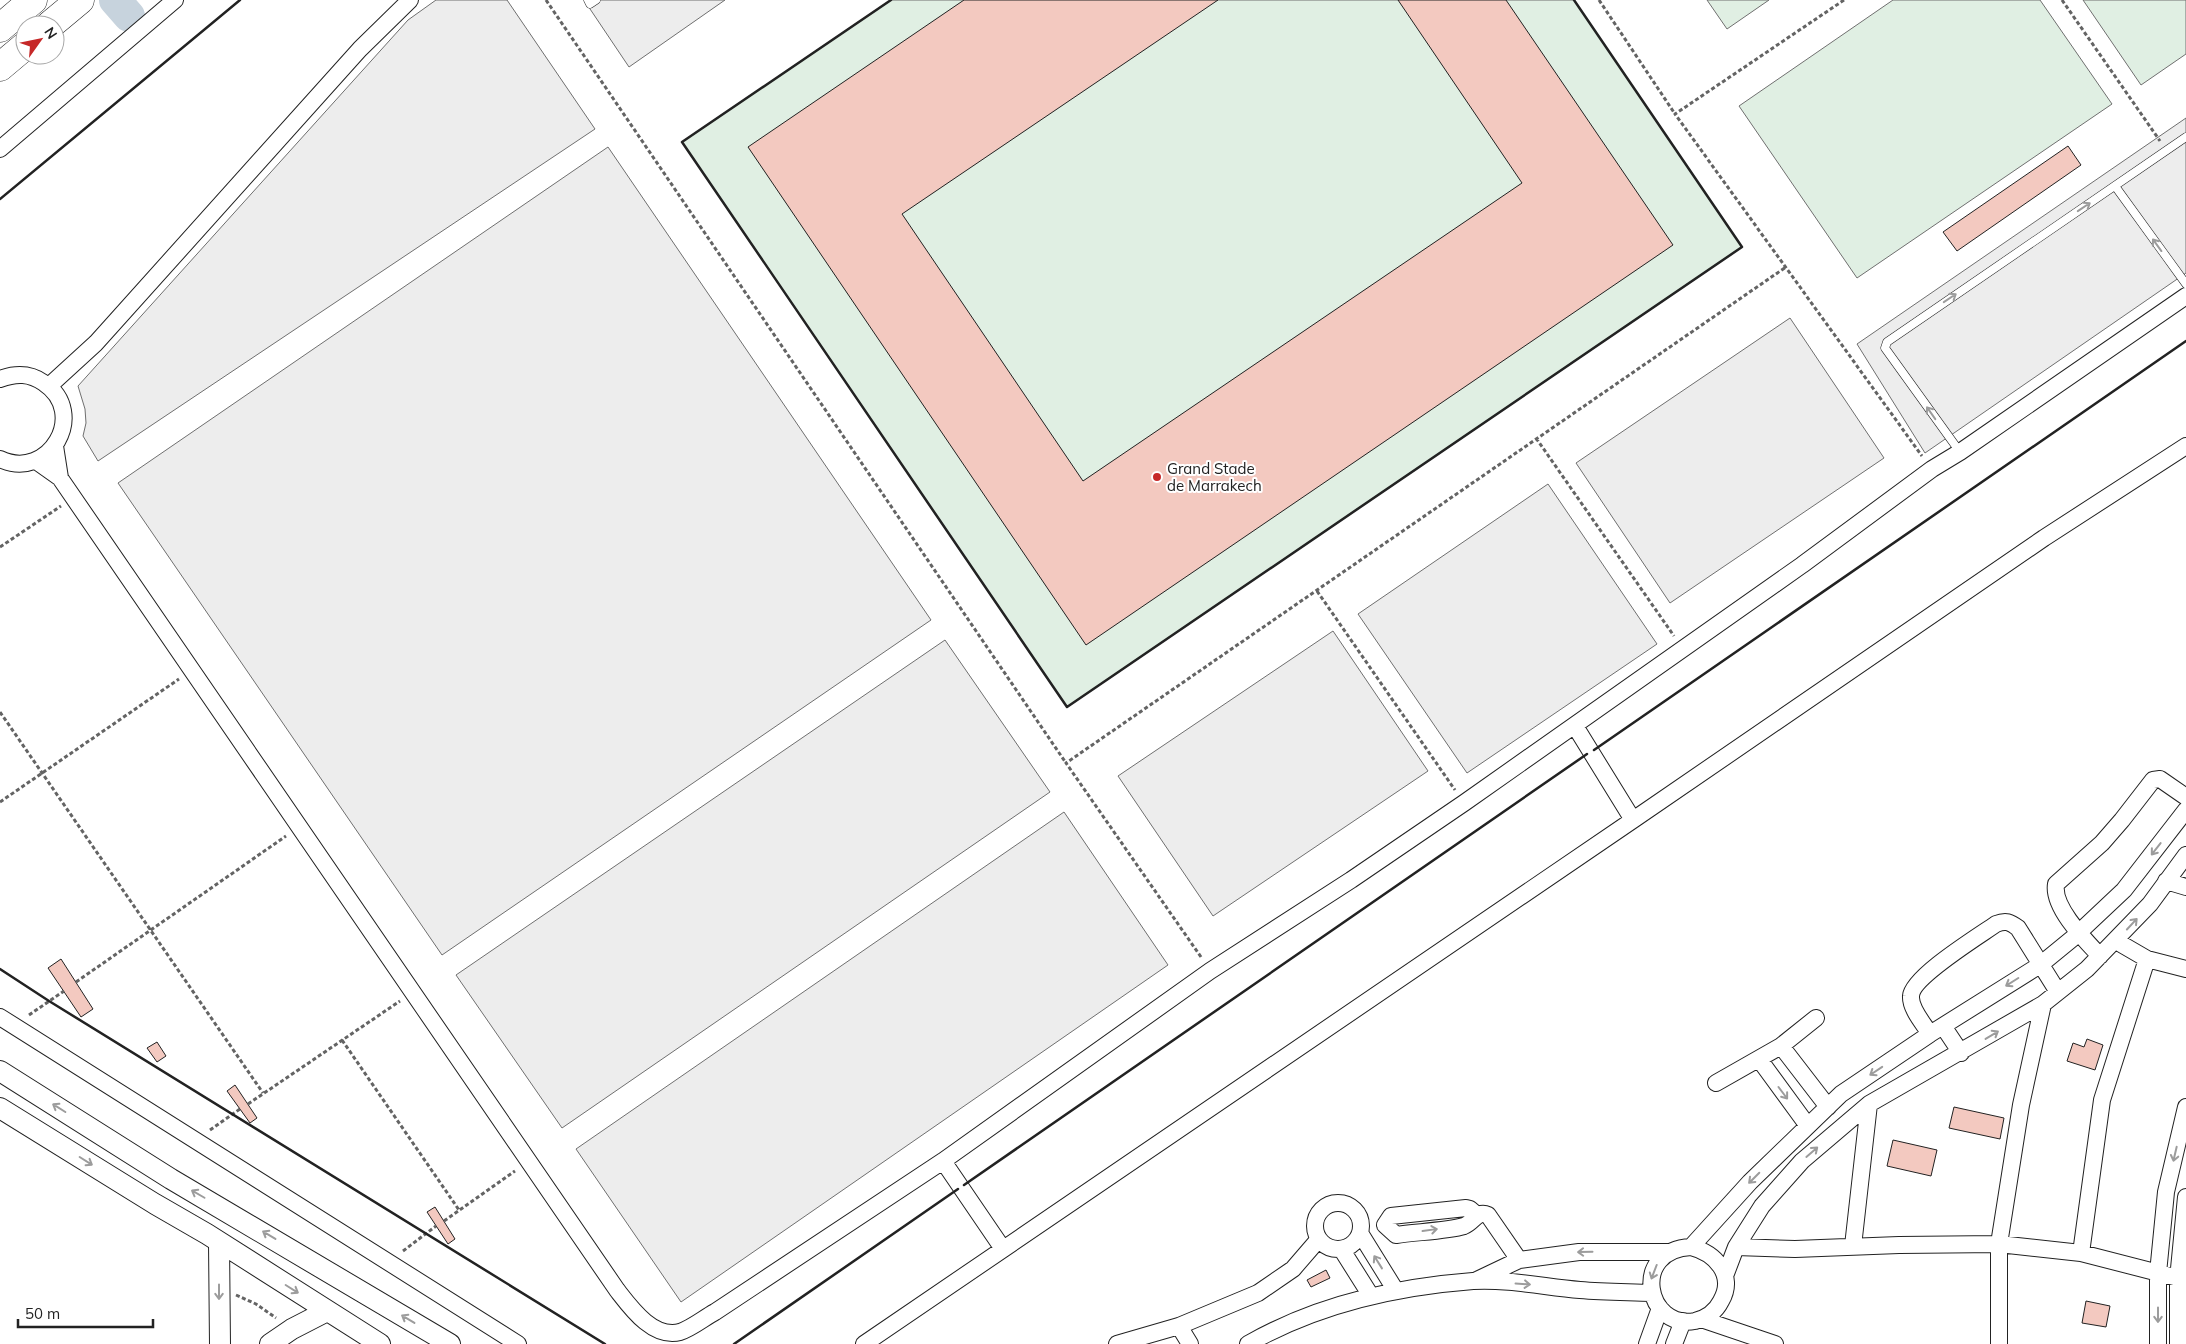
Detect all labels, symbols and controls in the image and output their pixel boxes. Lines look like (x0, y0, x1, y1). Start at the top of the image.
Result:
north arrow (15, 15, 65, 65)
text: N (40, 24, 61, 42)
one-way arrow (2077, 201, 2091, 211)
one-way arrow (2152, 239, 2163, 252)
one-way arrow (1943, 293, 1957, 303)
one-way arrow (1926, 406, 1936, 420)
place label: Grand Stade de Marrakech (1167, 459, 1262, 495)
marker: Grand Stade de Marrakech (1151, 471, 1163, 483)
one-way arrow (2151, 842, 2162, 855)
one-way arrow (2126, 917, 2138, 930)
one-way arrow (2006, 978, 2020, 988)
one-way arrow (1984, 1029, 1998, 1039)
one-way arrow (1869, 1066, 1883, 1076)
one-way arrow (1778, 1086, 1789, 1099)
one-way arrow (53, 1103, 67, 1113)
one-way arrow (2170, 1145, 2179, 1161)
one-way arrow (1806, 1146, 1819, 1158)
one-way arrow (79, 1156, 93, 1167)
one-way arrow (1748, 1172, 1761, 1184)
one-way arrow (191, 1188, 205, 1198)
one-way arrow (1421, 1225, 1437, 1235)
one-way arrow (262, 1230, 276, 1240)
one-way arrow (1578, 1247, 1594, 1257)
one-way arrow (1373, 1255, 1384, 1269)
one-way arrow (1649, 1264, 1658, 1279)
one-way arrow (1515, 1280, 1531, 1289)
one-way arrow (214, 1283, 224, 1299)
one-way arrow (284, 1284, 298, 1294)
scale bar (18, 1296, 152, 1328)
text: 50 m (25, 1304, 60, 1323)
one-way arrow (2153, 1306, 2163, 1323)
one-way arrow (402, 1313, 416, 1323)

